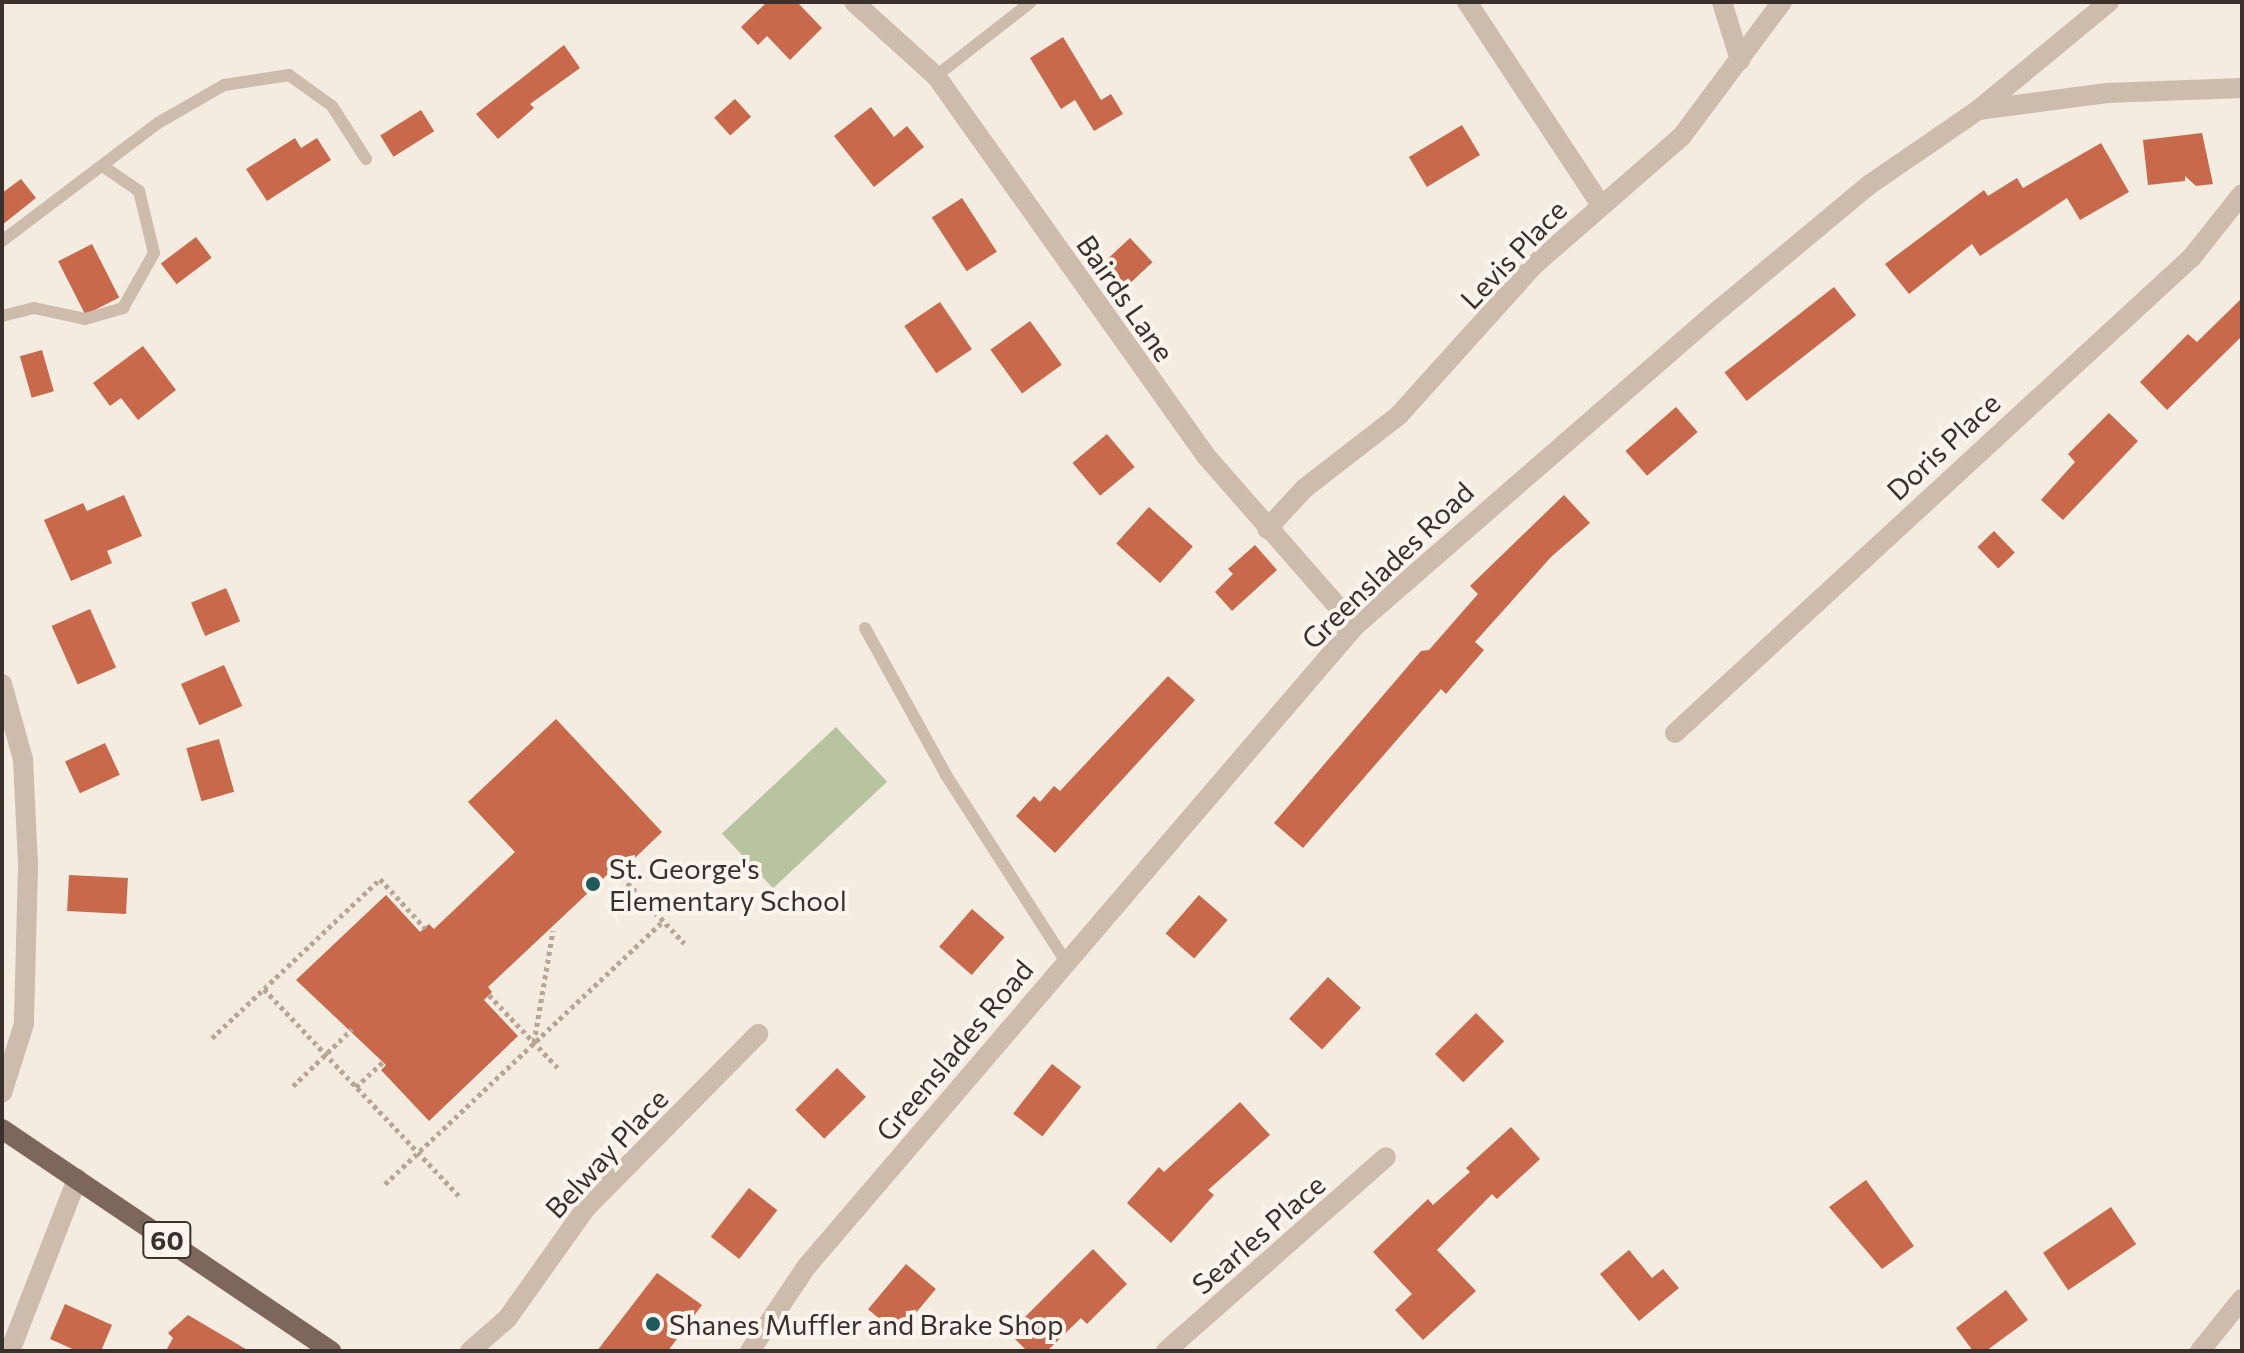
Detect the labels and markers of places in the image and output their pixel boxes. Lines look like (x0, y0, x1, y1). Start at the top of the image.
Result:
place label: St. George's Elementary School (609, 851, 847, 917)
marker: St. George's Elementary School (584, 875, 602, 893)
place label: Shanes Muffler and Brake Shop (669, 1307, 1064, 1341)
marker: Shanes Muffler and Brake Shop (644, 1315, 662, 1333)

